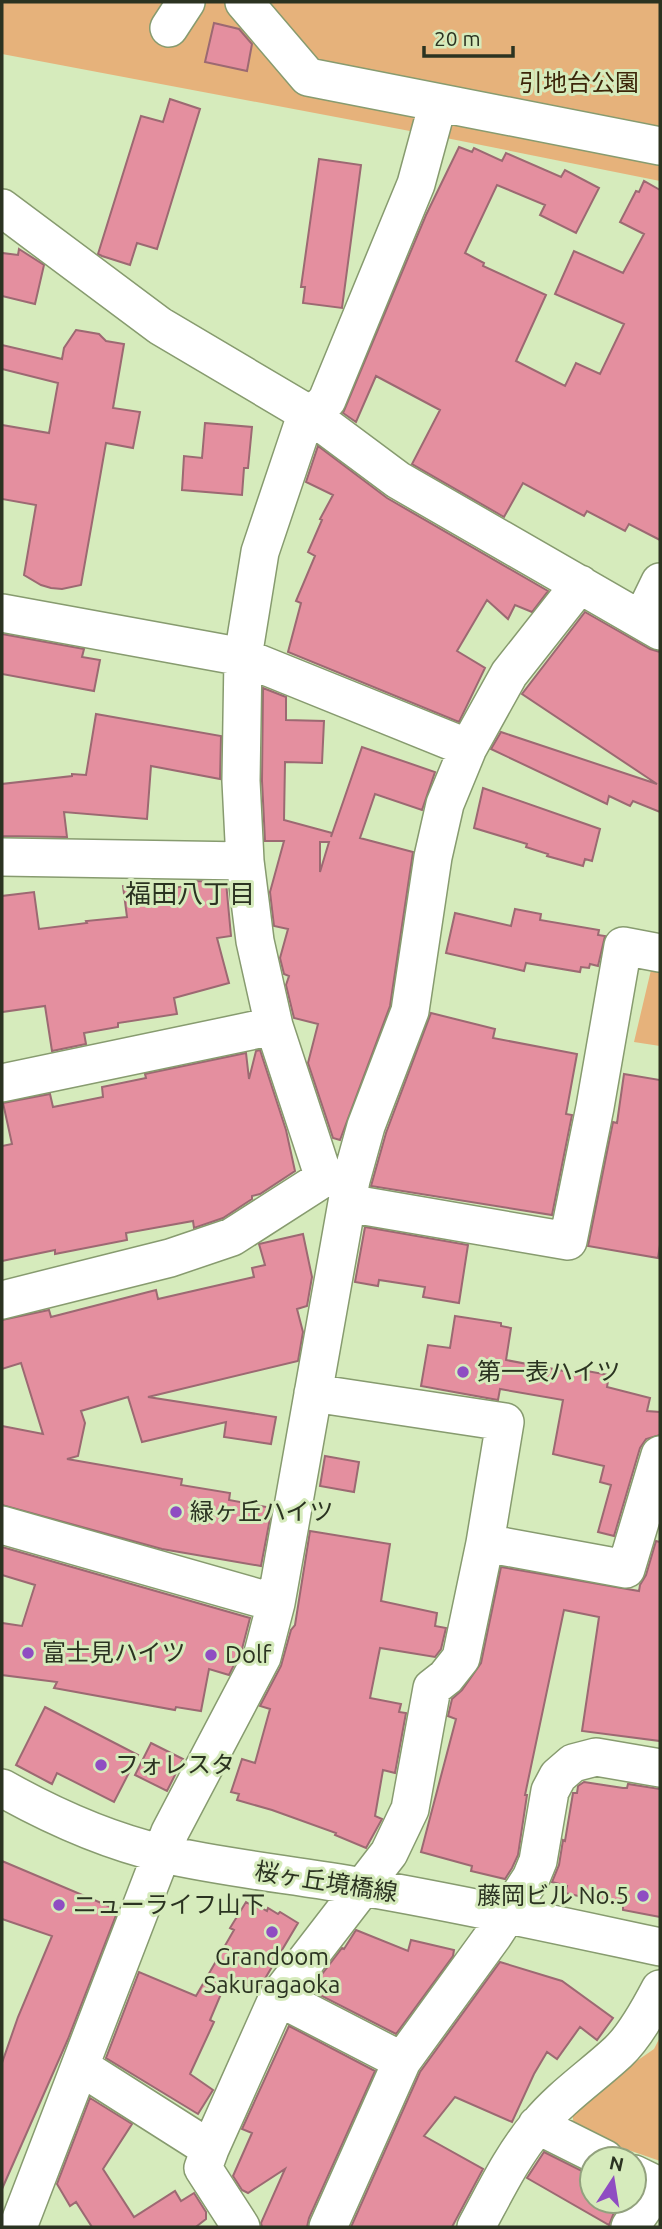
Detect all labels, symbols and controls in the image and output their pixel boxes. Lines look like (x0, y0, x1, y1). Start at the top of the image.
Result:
scale bar (424, 14, 513, 58)
text: 20 m (434, 26, 481, 50)
park label: 引地台公園 (519, 69, 639, 96)
district label: 福田八丁目 (125, 879, 255, 908)
place label: 第一表ハイツ (477, 1358, 621, 1385)
marker: 第一表ハイツ (455, 1364, 471, 1380)
place label: 緑ヶ丘ハイツ (190, 1498, 334, 1525)
marker: 緑ヶ丘ハイツ (168, 1504, 184, 1520)
place label: 富士見ハイツ (42, 1639, 186, 1666)
place label: Dolf (225, 1641, 272, 1668)
marker: 富士見ハイツ (20, 1645, 36, 1661)
marker: Dolf (203, 1647, 219, 1663)
place label: フォレスタ (115, 1751, 235, 1778)
marker: フォレスタ (93, 1757, 109, 1773)
street label: 桜ヶ丘境橋線 (253, 1857, 399, 1906)
place label: 藤岡ビル No.5 (477, 1882, 629, 1909)
marker: 藤岡ビル No.5 (635, 1888, 651, 1904)
place label: ニューライフ山下 (73, 1891, 265, 1918)
marker: ニューライフ山下 (51, 1897, 67, 1913)
marker: Grandoom Sakuragaoka (264, 1924, 280, 1940)
place label: Grandoom Sakuragaoka (204, 1943, 340, 1998)
north arrow (578, 2145, 648, 2215)
text: N (607, 2151, 626, 2176)

